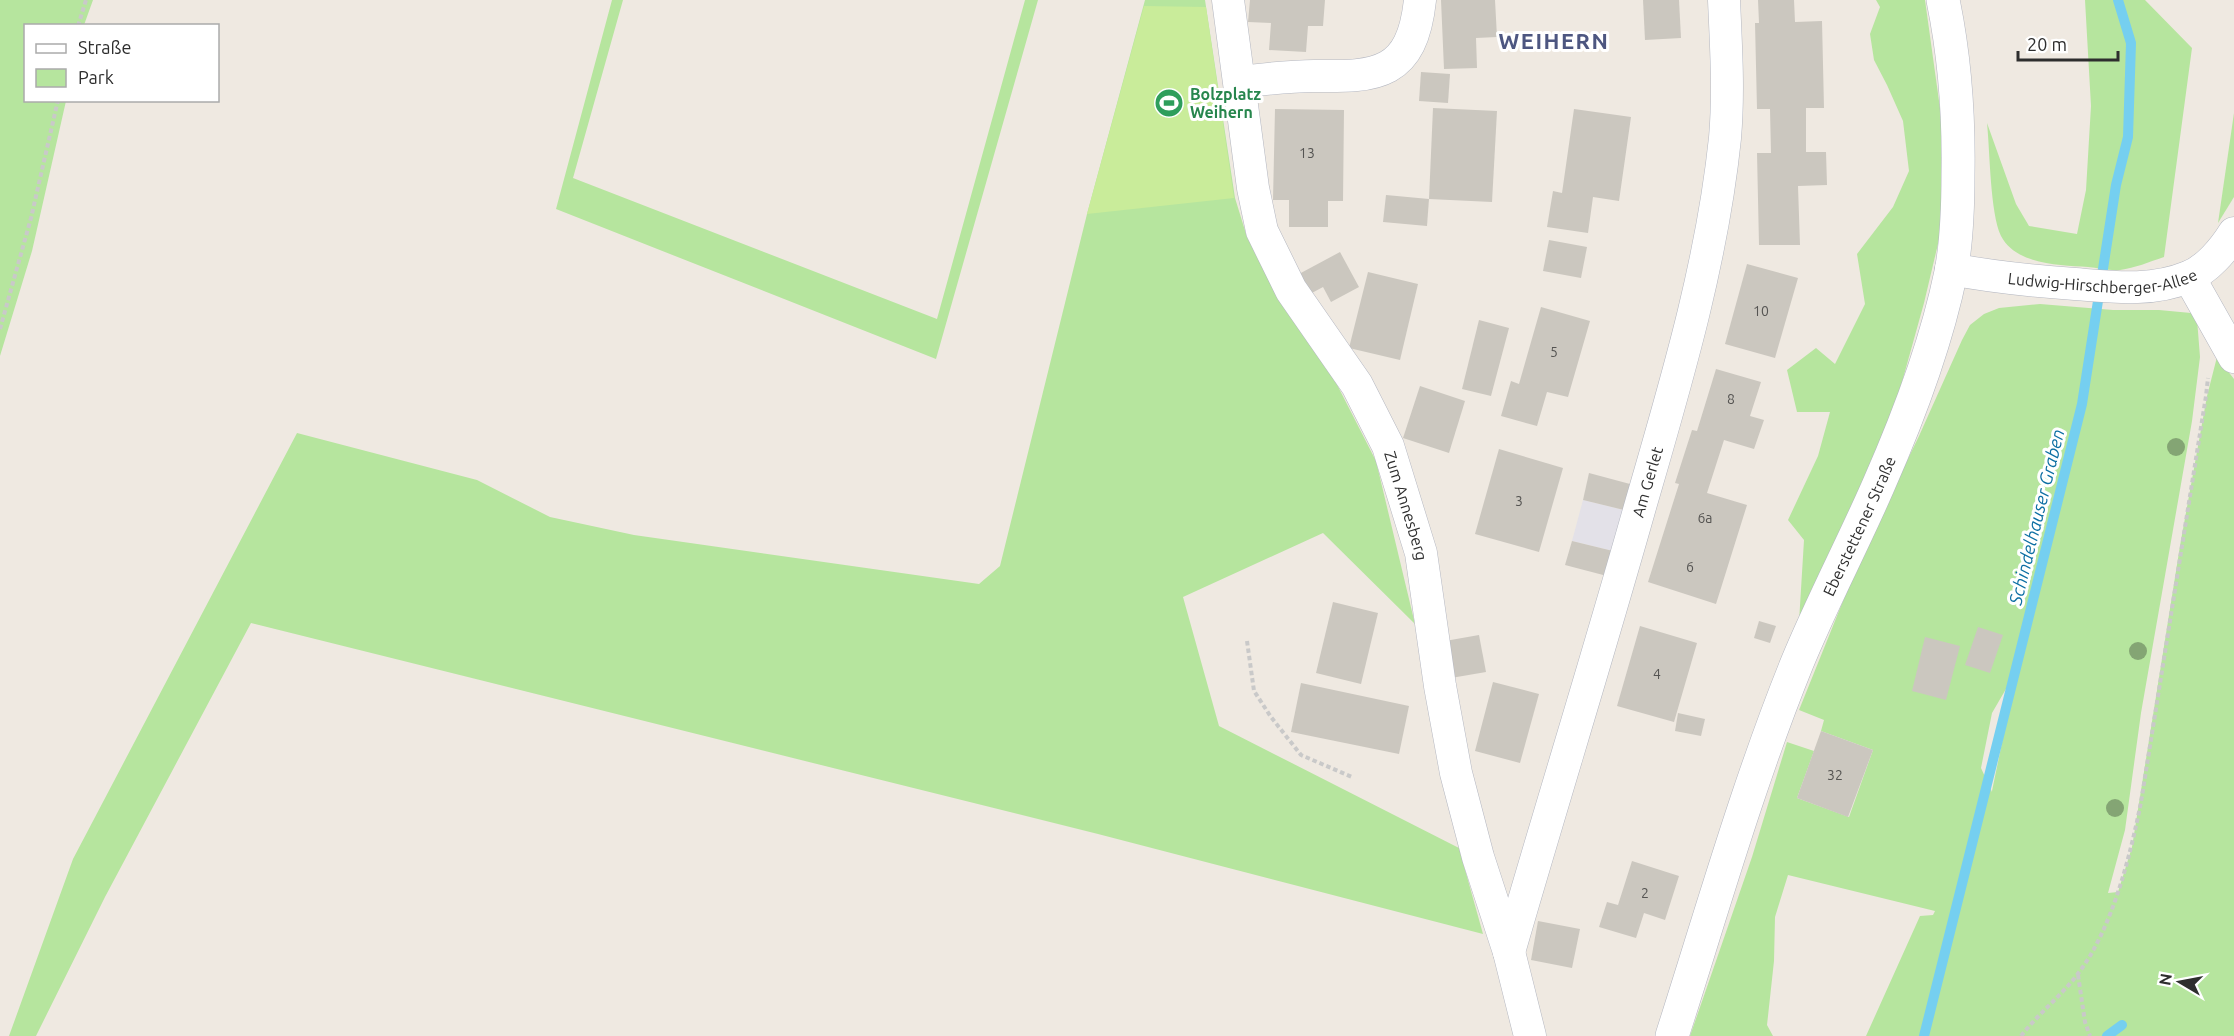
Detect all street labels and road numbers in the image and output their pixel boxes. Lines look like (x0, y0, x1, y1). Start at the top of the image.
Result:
street label: Ludwig-Hirschberger-Allee (2007, 265, 2200, 296)
street label: Am Gerlet (1629, 444, 1666, 519)
street label: Zum Annesberg (1381, 449, 1431, 562)
street label: Eberstettener Straße (1819, 453, 1899, 599)

